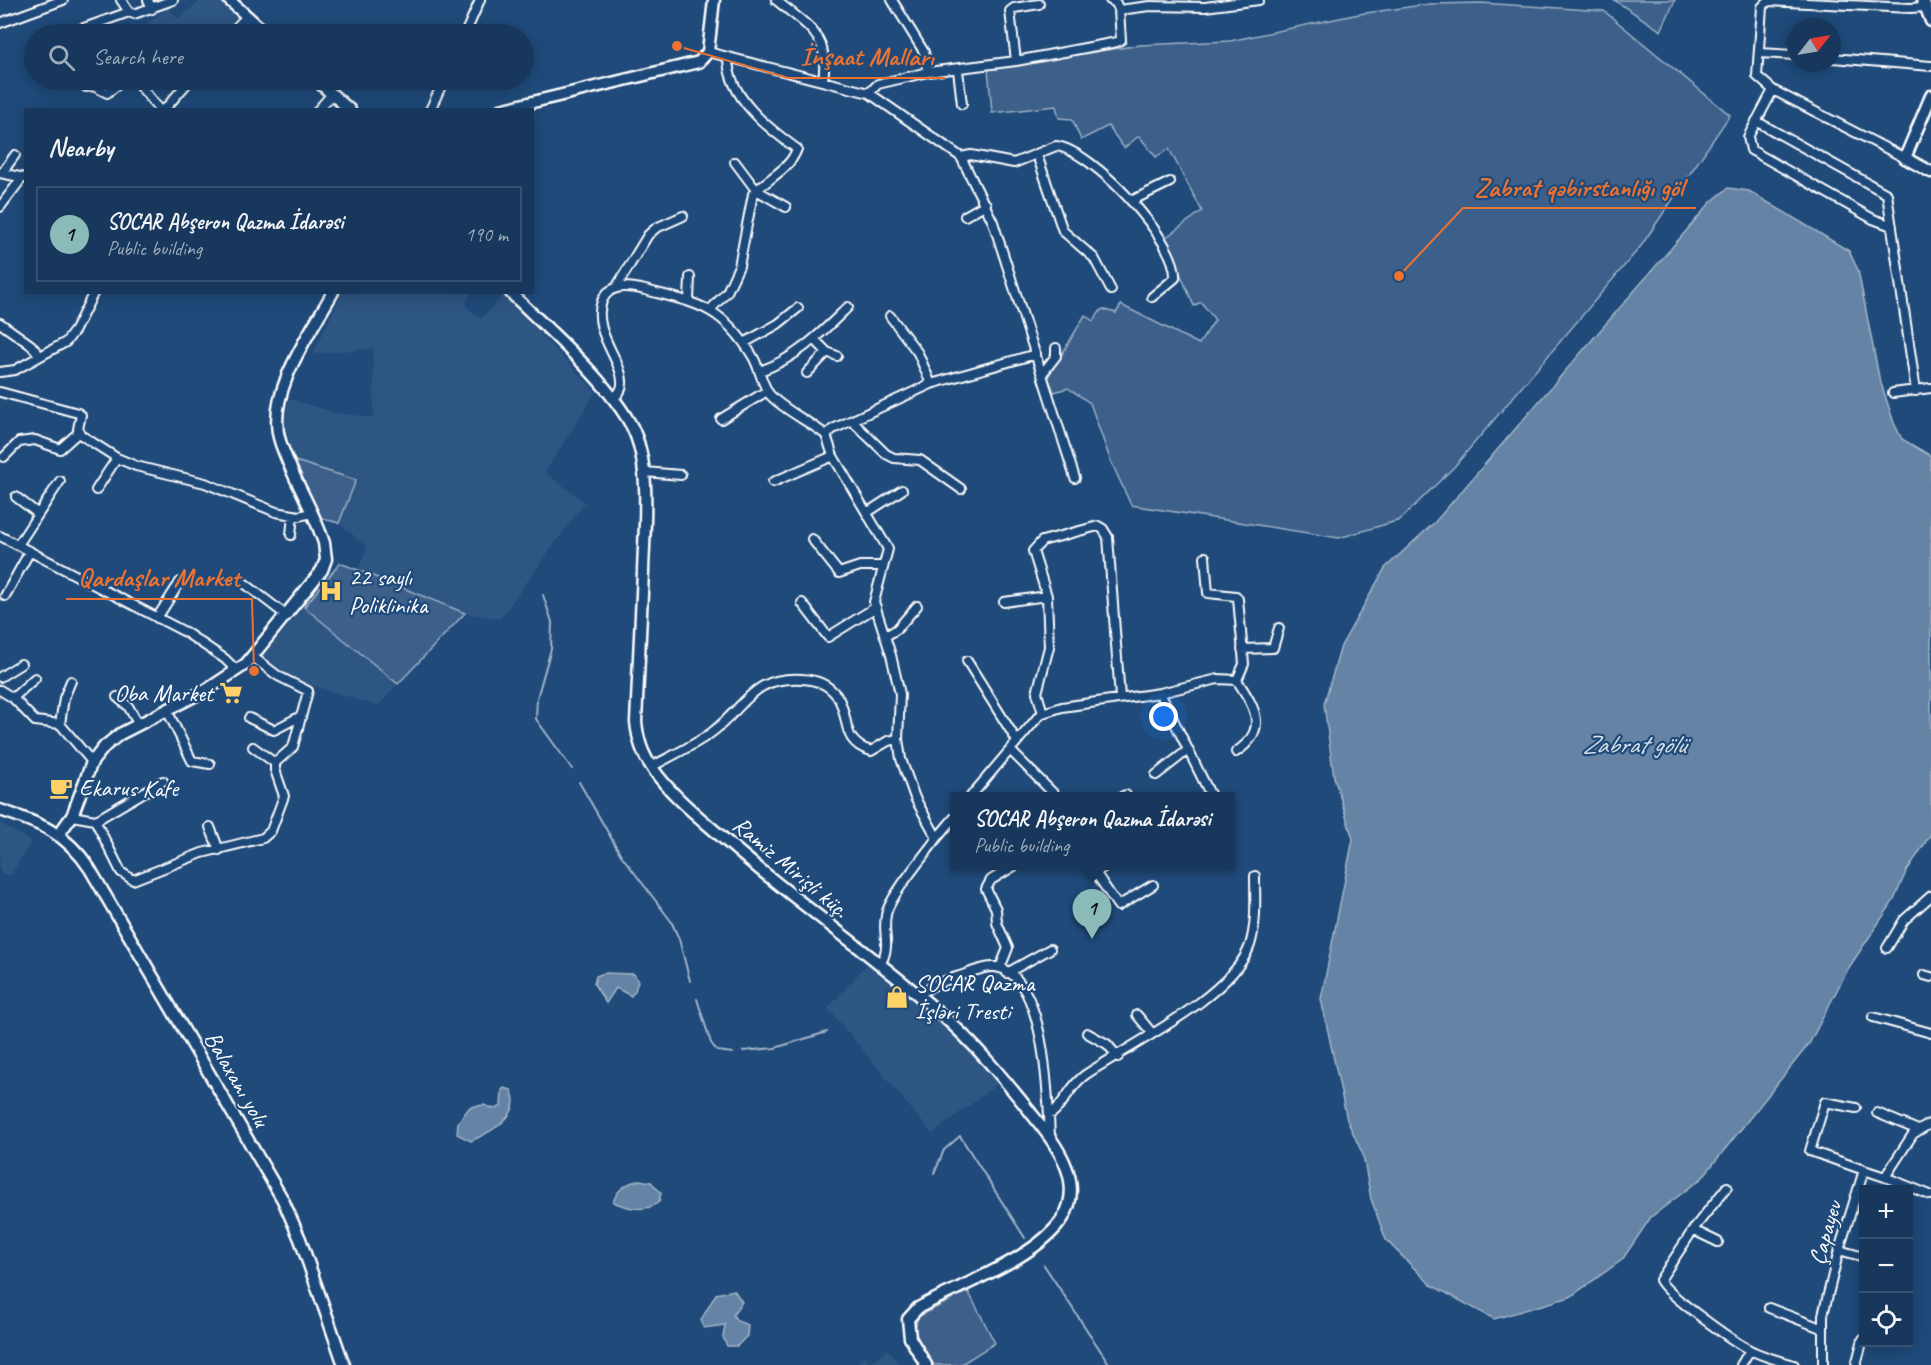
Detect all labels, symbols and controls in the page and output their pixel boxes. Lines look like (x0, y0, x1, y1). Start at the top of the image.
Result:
north arrow (1787, 18, 1841, 72)
search box (24, 24, 534, 90)
callout: İnşaat Malları (788, 34, 945, 78)
text: İnşaat Malları (800, 40, 936, 73)
icon: search (45, 41, 78, 74)
text: Search here (93, 43, 183, 71)
text: Nearby (48, 131, 113, 164)
callout: Zabrat qəbirstanlığı göl (1463, 164, 1696, 208)
text: Zabrat qəbirstanlığı göl (1475, 171, 1689, 204)
text: SOCAR Abşeron Qazma İdarəsi (107, 208, 344, 236)
text: 1 (65, 222, 74, 247)
text: 190 m (465, 222, 508, 247)
text: Public building (107, 236, 202, 261)
callout: Qardaşlar Market (66, 555, 252, 599)
text: Qardaşlar Market (78, 561, 243, 594)
place label: 22 saylı Poliklinika (349, 562, 429, 620)
hospital icon: 22 saylı Poliklinika (318, 578, 344, 604)
place label: Oba Market (115, 678, 215, 708)
supermarket icon: Oba Market (218, 680, 244, 706)
your location (1149, 702, 1178, 731)
water label: Zabrat gölü (1583, 728, 1692, 761)
place label: Ekarus Kafe (79, 773, 180, 803)
cafe icon: Ekarus Kafe (48, 775, 74, 801)
popup (950, 792, 1235, 870)
text: SOCAR Abşeron Qazma İdarəsi (974, 805, 1211, 833)
street label: Ramiz Mirişli küç. (727, 810, 856, 925)
text: Public building (974, 833, 1069, 858)
pin: 1 (1072, 890, 1112, 939)
place label: SOCAR Qazma İşləri Tresti (915, 968, 1036, 1026)
shop icon: SOCAR Qazma İşləri Tresti (884, 984, 910, 1010)
street label: Balaxanı yolu (198, 1026, 277, 1134)
map controls (1859, 1185, 1913, 1347)
button: + (1859, 1185, 1913, 1239)
street label: Çapayev (1802, 1196, 1849, 1268)
button: − (1859, 1239, 1913, 1293)
button: locate (1859, 1293, 1913, 1347)

